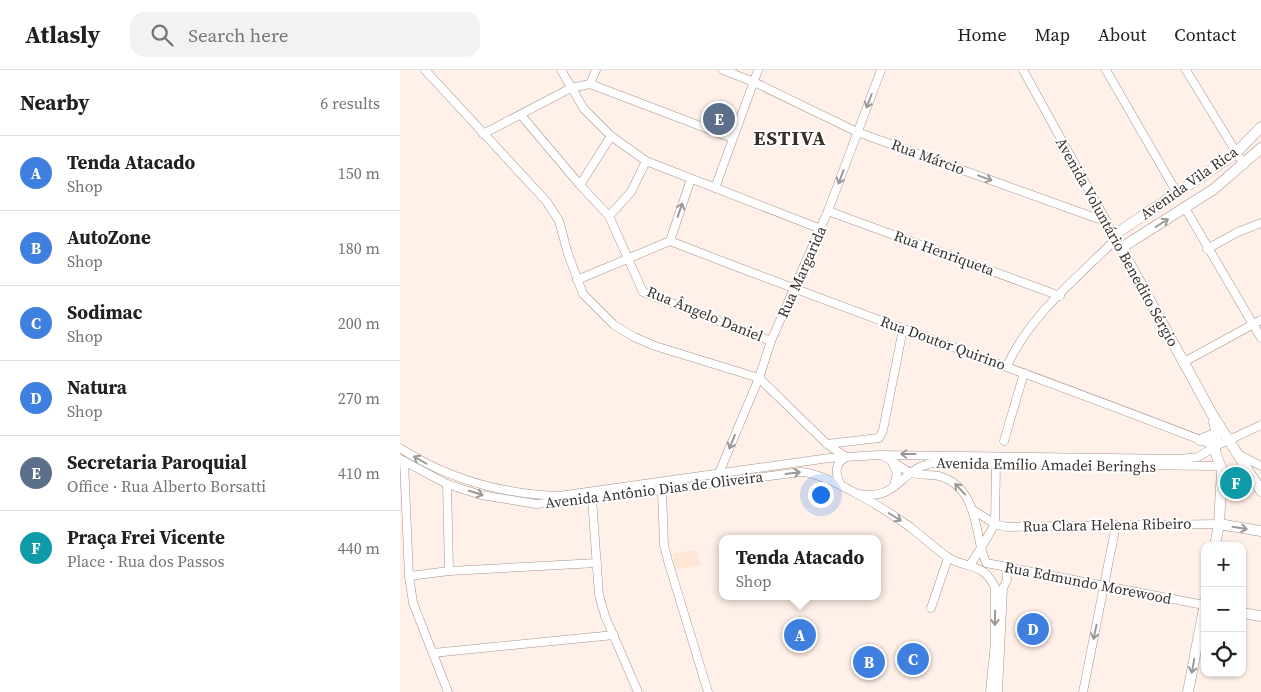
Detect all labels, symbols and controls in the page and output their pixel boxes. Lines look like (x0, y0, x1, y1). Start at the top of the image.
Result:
search box (130, 12, 480, 57)
text: Atlasly (25, 18, 100, 51)
icon: search (148, 21, 176, 49)
text: Search here (188, 22, 288, 48)
text: Home (958, 22, 1007, 47)
text: Map (1035, 22, 1070, 47)
text: About (1098, 22, 1146, 47)
text: Contact (1174, 22, 1236, 47)
text: Nearby (20, 88, 90, 117)
text: 6 results (320, 92, 380, 114)
one-way arrow (864, 93, 873, 108)
pin: E (703, 100, 735, 138)
district label: ESTIVA (753, 124, 827, 152)
street label: Avenida Voluntário Benedito Sérgio (1051, 133, 1184, 350)
street label: Rua Márcio (889, 134, 968, 179)
street label: Avenida Vila Rica (1135, 141, 1242, 224)
text: Tenda Atacado (67, 149, 195, 175)
text: A (31, 162, 41, 184)
text: 150 m (338, 162, 380, 184)
one-way arrow (836, 169, 845, 185)
one-way arrow (977, 174, 993, 183)
text: Shop (67, 175, 103, 197)
one-way arrow (676, 202, 686, 218)
one-way arrow (1155, 217, 1169, 227)
street label: Rua Margarida (772, 222, 831, 321)
text: AutoZone (67, 224, 151, 250)
street label: Rua Henriqueta (891, 225, 998, 281)
text: B (31, 237, 41, 259)
text: 180 m (338, 237, 380, 259)
text: Shop (67, 250, 103, 272)
street label: Rua Ângelo Daniel (644, 281, 767, 347)
text: Sodimac (67, 299, 142, 325)
street label: Rua Doutor Quirino (878, 310, 1009, 375)
text: C (31, 312, 41, 334)
text: 200 m (338, 312, 380, 334)
text: Shop (67, 325, 103, 347)
text: Natura (67, 374, 127, 400)
text: D (30, 387, 42, 409)
text: 270 m (338, 387, 380, 409)
text: Shop (67, 400, 103, 422)
one-way arrow (726, 435, 735, 450)
text: Secretaria Paroquial (67, 449, 247, 475)
one-way arrow (900, 449, 916, 459)
street label: Avenida Emílio Amadei Beringhs (936, 452, 1156, 477)
one-way arrow (414, 455, 428, 465)
text: E (31, 462, 41, 484)
text: 410 m (338, 462, 380, 484)
pin: F (1220, 464, 1252, 502)
street label: Avenida Antônio Dias de Oliveira (544, 466, 764, 513)
one-way arrow (785, 468, 801, 478)
text: Office · Rua Alberto Borsatti (67, 475, 266, 497)
your location (808, 482, 834, 508)
one-way arrow (954, 483, 966, 496)
one-way arrow (468, 489, 484, 499)
one-way arrow (887, 513, 901, 523)
street label: Rua Clara Helena Ribeiro (1022, 513, 1192, 536)
text: Praça Frei Vicente (67, 524, 225, 550)
one-way arrow (1231, 524, 1247, 534)
popup (719, 535, 881, 600)
text: F (31, 537, 41, 559)
text: 440 m (338, 537, 380, 559)
map controls (1201, 542, 1246, 677)
button: + (1201, 542, 1246, 587)
text: Tenda Atacado (736, 544, 864, 570)
text: Place · Rua dos Passos (67, 550, 225, 572)
street label: Rua Edmundo Morewood (1003, 556, 1174, 609)
text: Shop (736, 570, 771, 592)
button: − (1201, 587, 1246, 632)
one-way arrow (990, 610, 1000, 626)
pin: D (1017, 610, 1049, 648)
pin: A (784, 616, 816, 654)
one-way arrow (1090, 624, 1100, 640)
button: locate (1201, 632, 1246, 677)
pin: C (897, 640, 929, 678)
pin: B (853, 643, 885, 681)
one-way arrow (1187, 657, 1197, 673)

